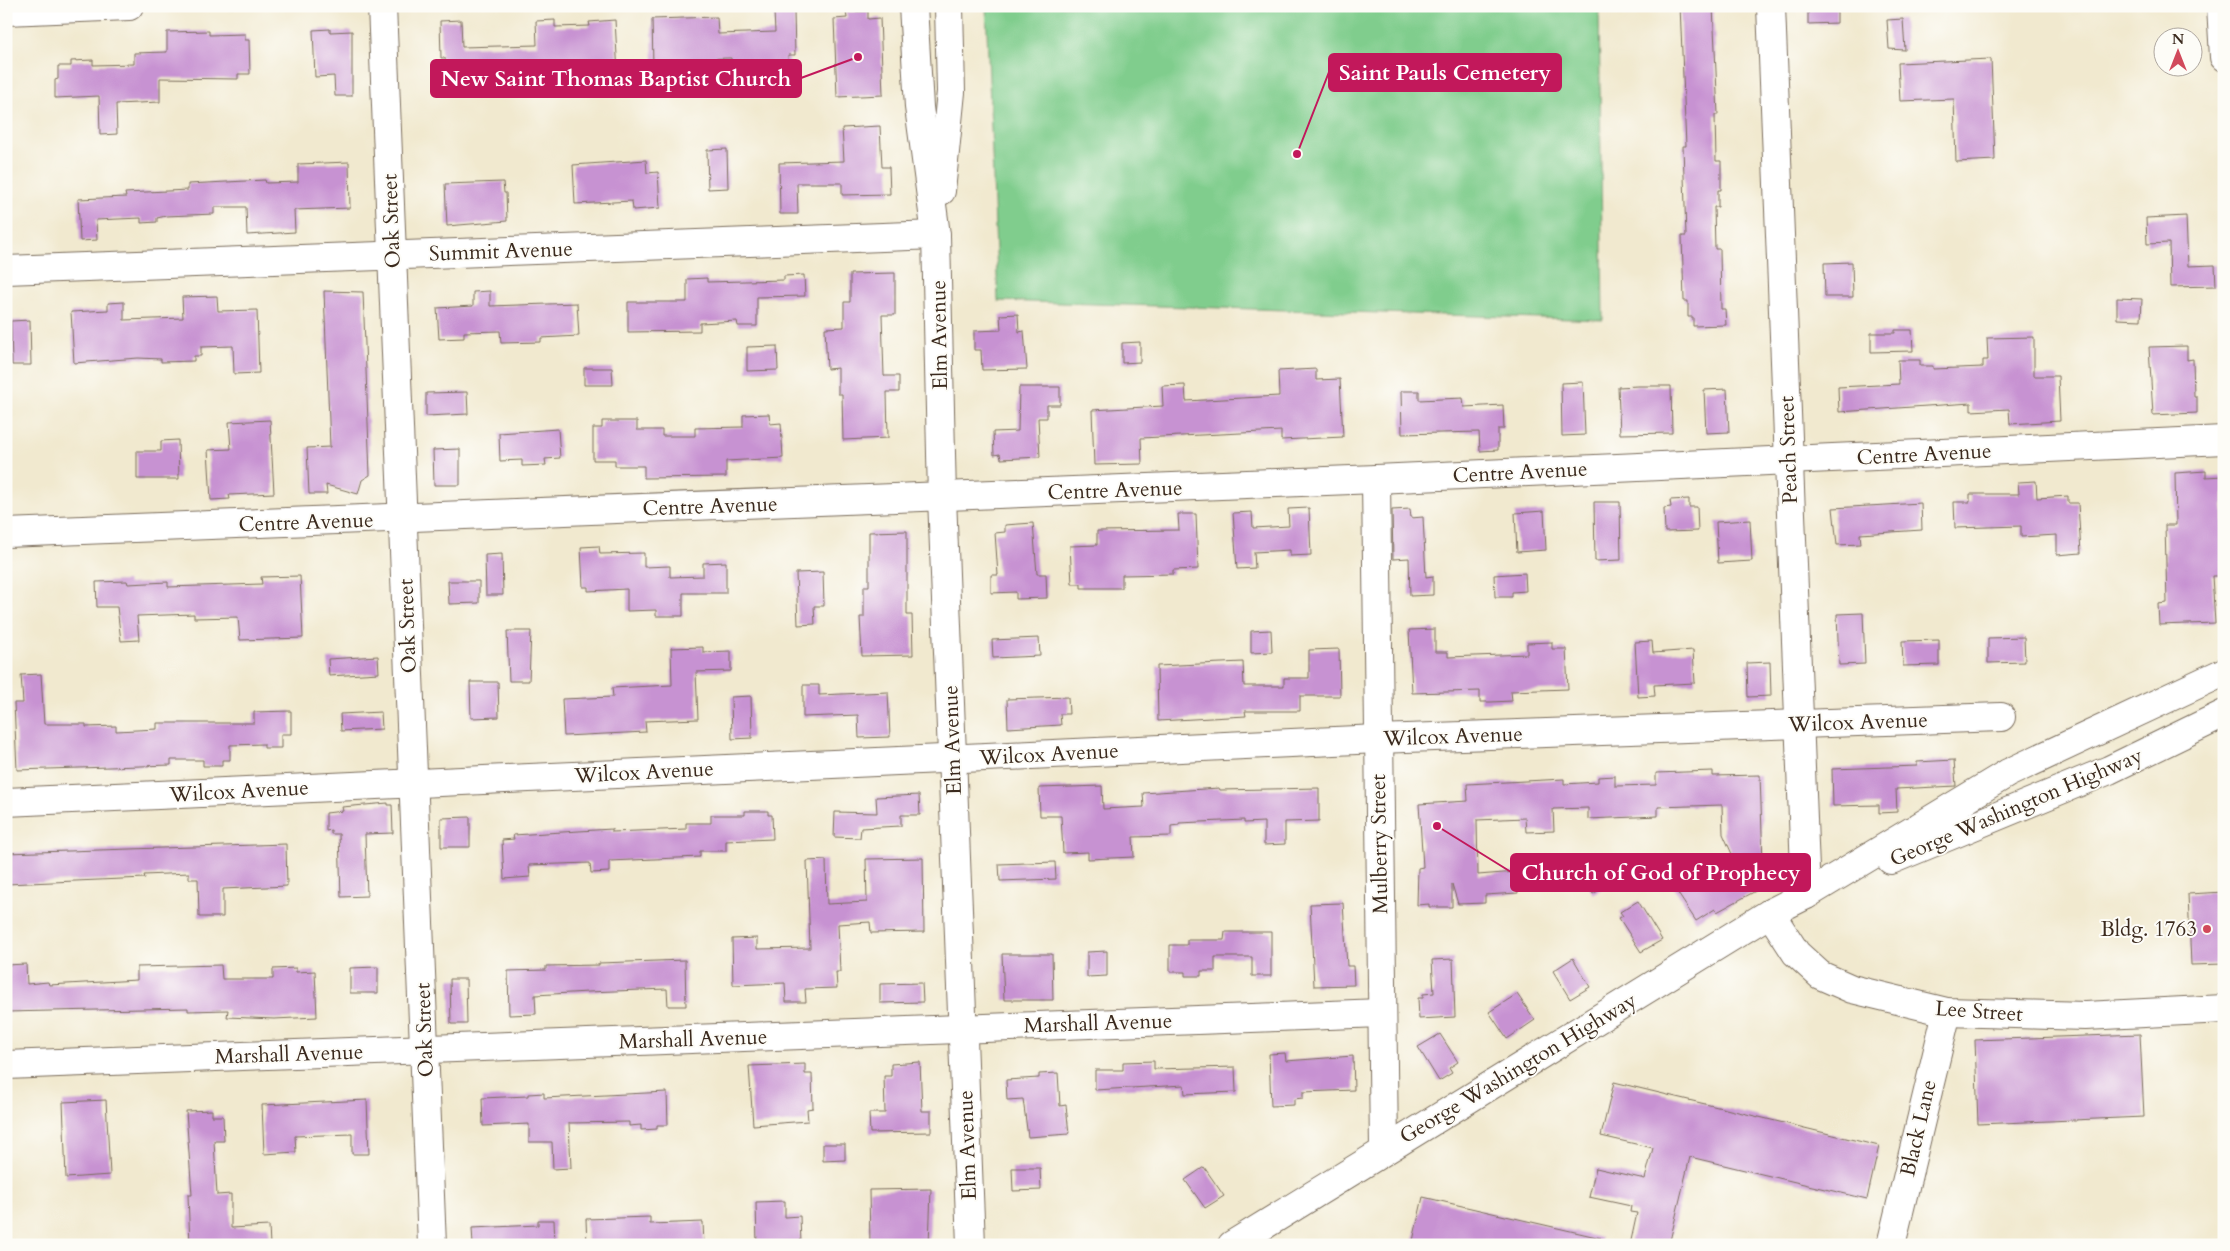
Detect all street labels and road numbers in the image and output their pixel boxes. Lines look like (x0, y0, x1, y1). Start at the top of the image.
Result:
street label: Oak Street (375, 173, 408, 269)
street label: Summit Avenue (429, 234, 573, 269)
street label: Elm Avenue (924, 280, 955, 390)
street label: Peach Street (1772, 395, 1805, 505)
street label: Centre Avenue (1856, 436, 1992, 473)
street label: Centre Avenue (1452, 454, 1588, 491)
street label: Centre Avenue (1047, 474, 1183, 507)
street label: Centre Avenue (642, 490, 778, 523)
street label: Centre Avenue (238, 506, 374, 539)
street label: Oak Street (391, 578, 424, 674)
street label: Elm Avenue (936, 685, 969, 795)
street label: Wilcox Avenue (1787, 706, 1928, 739)
street label: Wilcox Avenue (1382, 720, 1523, 753)
street label: Wilcox Avenue (978, 736, 1119, 773)
street label: George Washington Highway (1885, 741, 2147, 874)
street label: Wilcox Avenue (573, 754, 714, 791)
street label: Wilcox Avenue (168, 773, 309, 810)
street label: Mulberry Street (1364, 773, 1395, 914)
street label: Oak Street (408, 982, 441, 1078)
street label: George Washington Highway (1394, 986, 1642, 1151)
street label: Lee Street (1934, 994, 2024, 1029)
street label: Marshall Avenue (1023, 1006, 1173, 1041)
street label: Marshall Avenue (618, 1022, 768, 1057)
street label: Marshall Avenue (214, 1037, 364, 1072)
street label: Black Lane (1893, 1077, 1944, 1179)
street label: Elm Avenue (951, 1090, 984, 1200)

